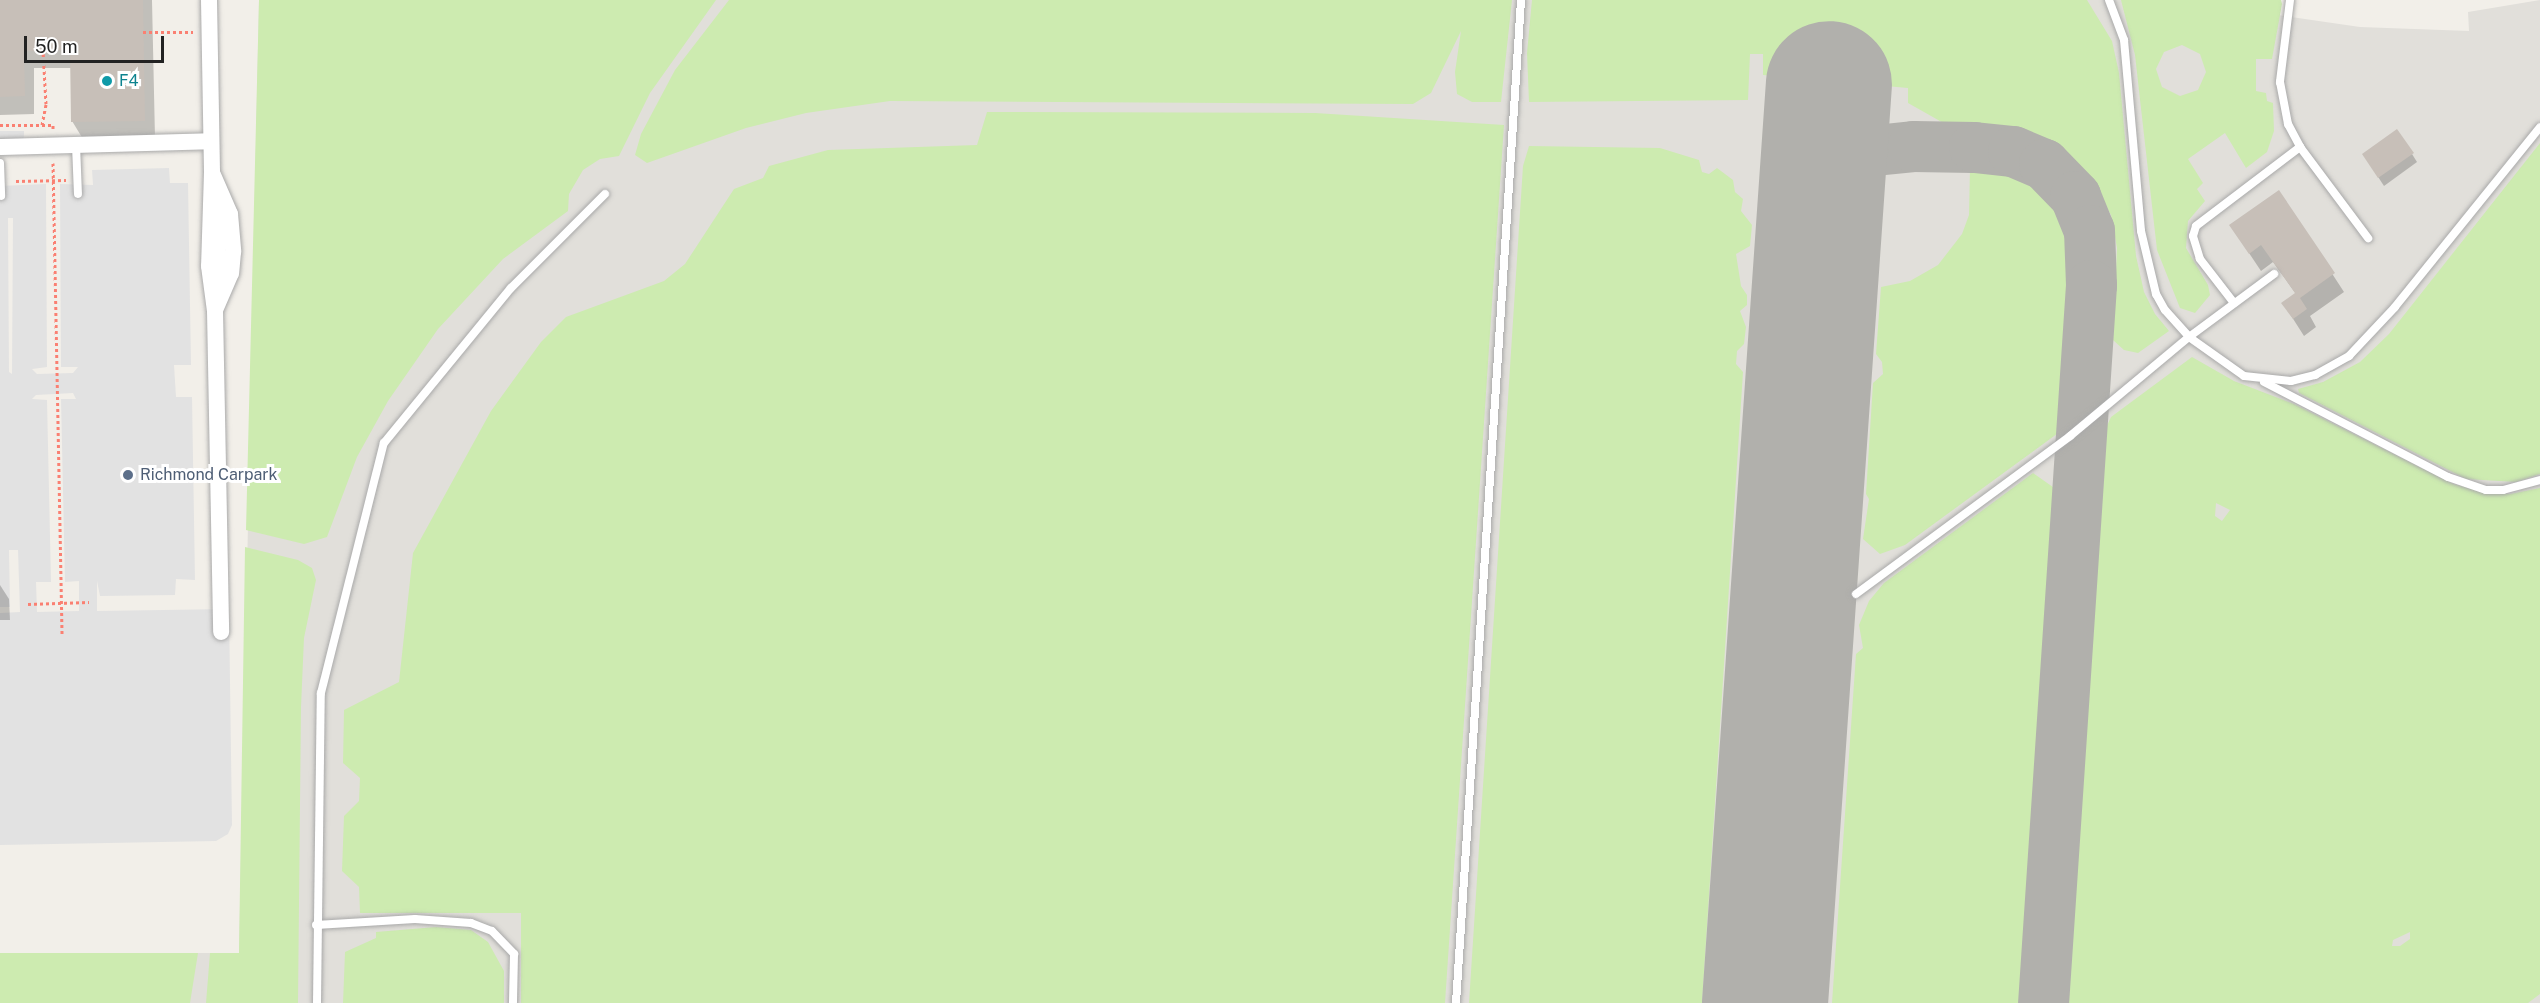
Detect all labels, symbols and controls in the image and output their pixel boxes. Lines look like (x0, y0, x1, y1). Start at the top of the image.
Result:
scale bar (27, 24, 166, 62)
text: 50 m (35, 36, 78, 57)
place label: F4 (119, 71, 139, 91)
marker: F4 (100, 74, 114, 88)
place label: Richmond Carpark (140, 465, 278, 485)
marker: Richmond Carpark (121, 468, 135, 482)

